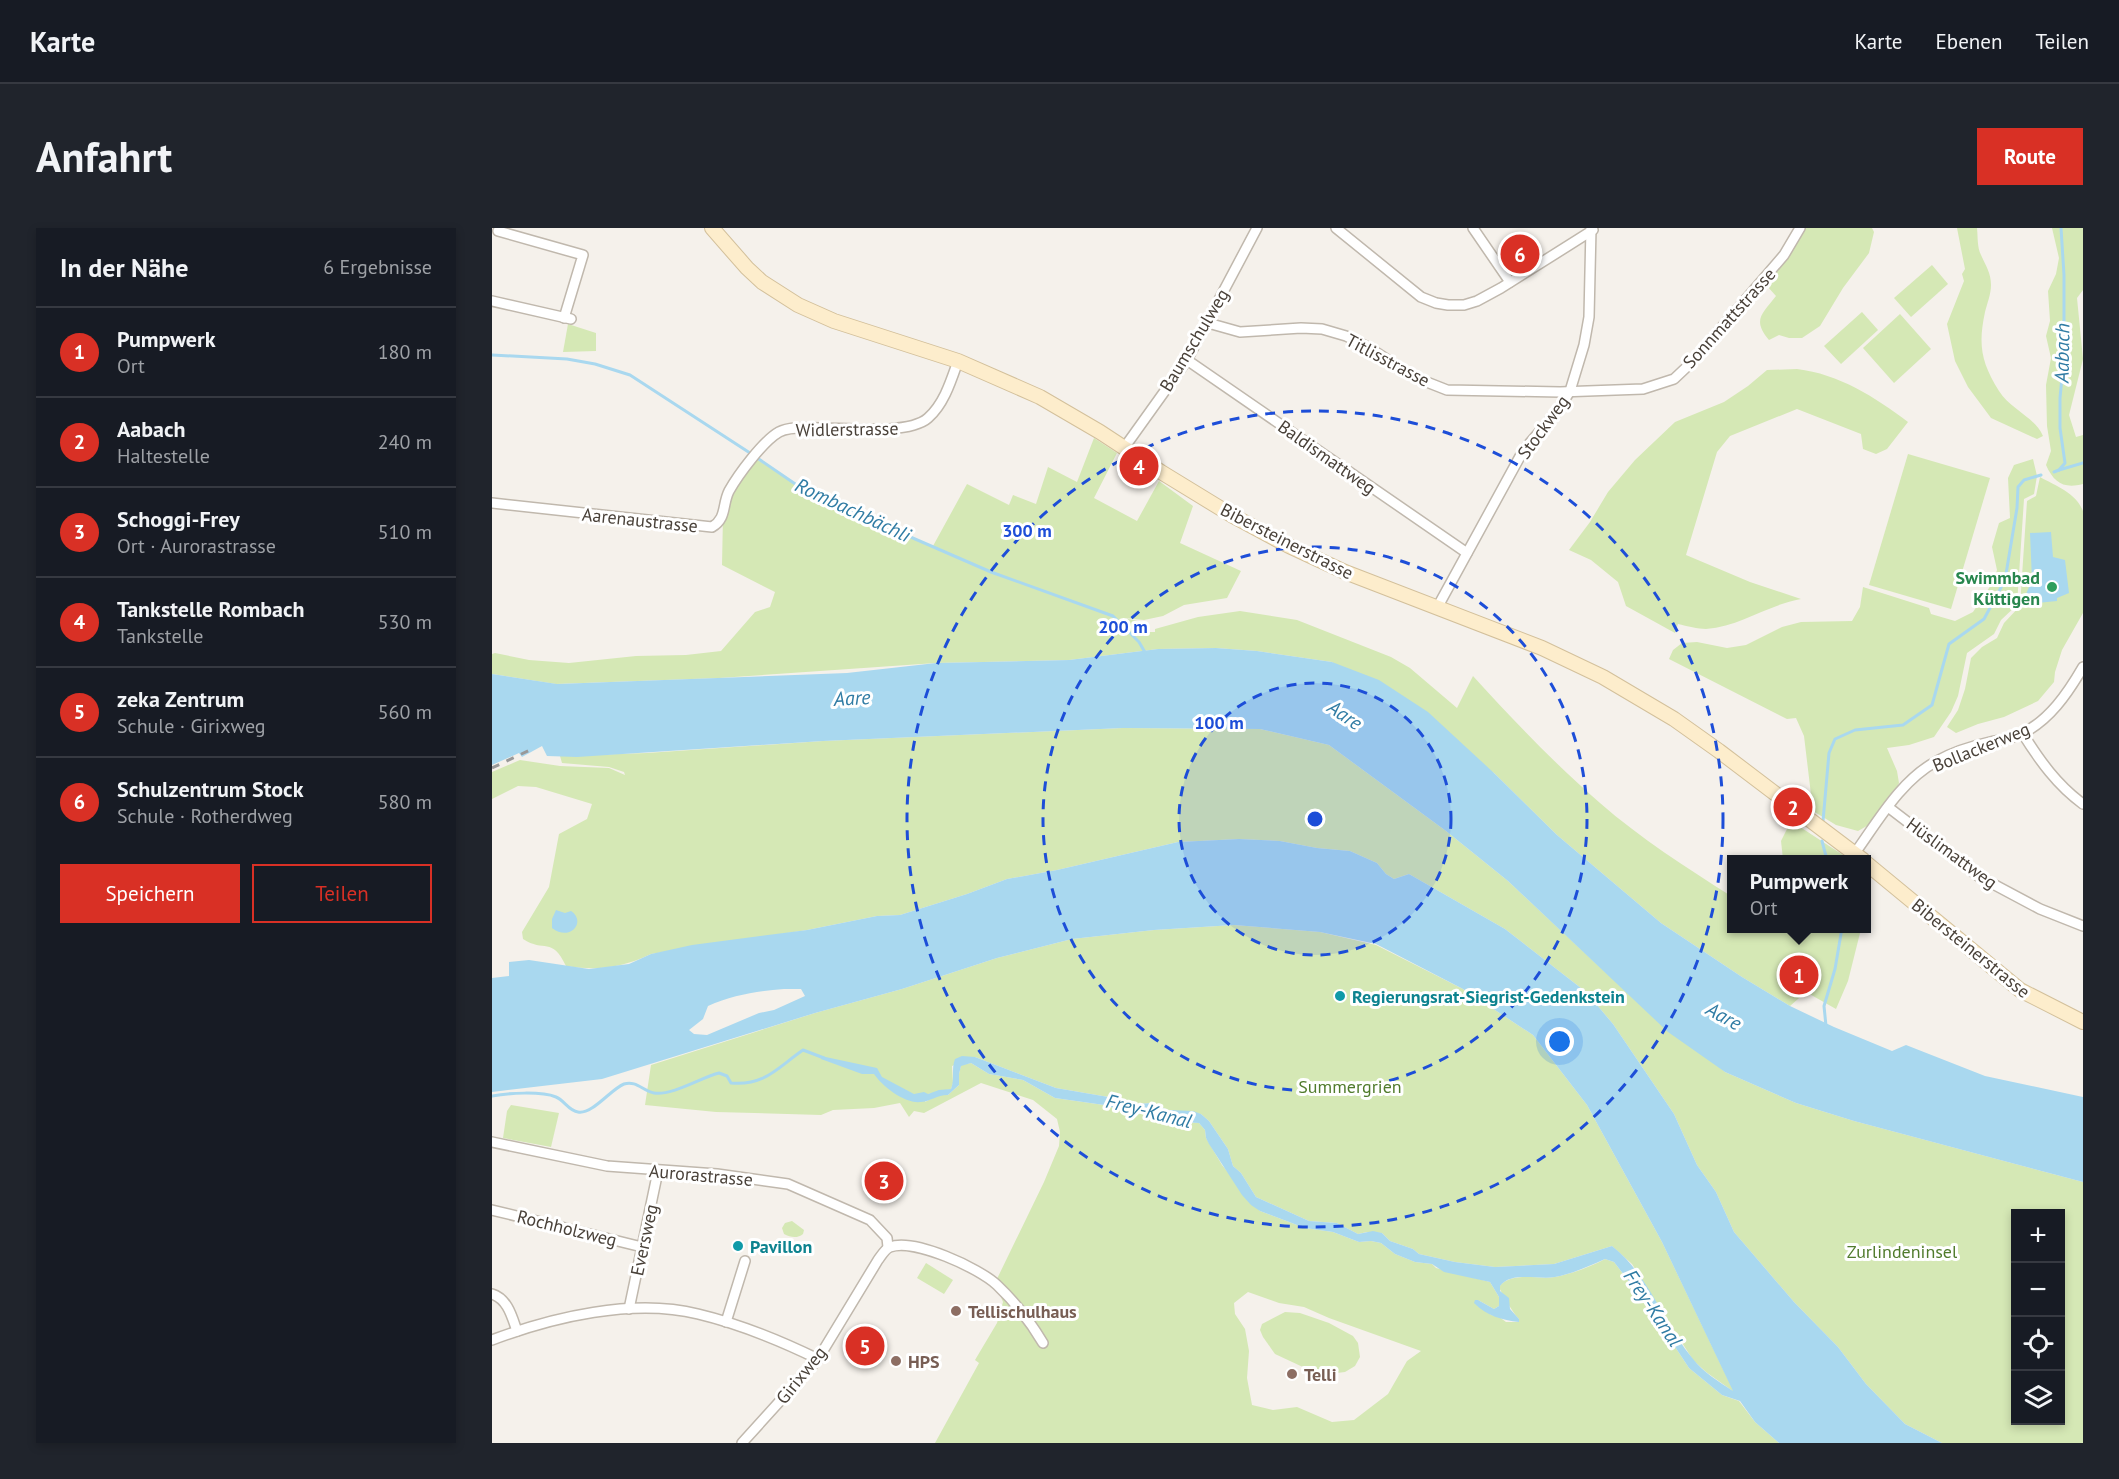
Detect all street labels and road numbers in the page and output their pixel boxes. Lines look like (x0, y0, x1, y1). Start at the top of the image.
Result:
street label: Sonnmattstrasse (1678, 263, 1780, 373)
street label: Baumschulweg (1154, 284, 1234, 396)
street label: Titlisstrasse (1342, 328, 1434, 392)
street label: Stockweg (1512, 391, 1574, 463)
street label: Baldismattweg (1274, 415, 1380, 499)
street label: Widlerstrasse (795, 417, 899, 441)
street label: Bibersteinerstrasse (1217, 498, 1357, 584)
street label: Aarenaustrasse (581, 502, 699, 538)
street label: Bollackerweg (1929, 717, 2033, 777)
street label: Hüslimattweg (1902, 812, 2002, 894)
street label: Bibersteinerstrasse (1907, 893, 2035, 1003)
street label: Aurorastrasse (648, 1159, 754, 1191)
street label: Eversweg (625, 1202, 663, 1278)
street label: Rochholzweg (515, 1205, 619, 1251)
street label: Girixweg (771, 1341, 831, 1409)

